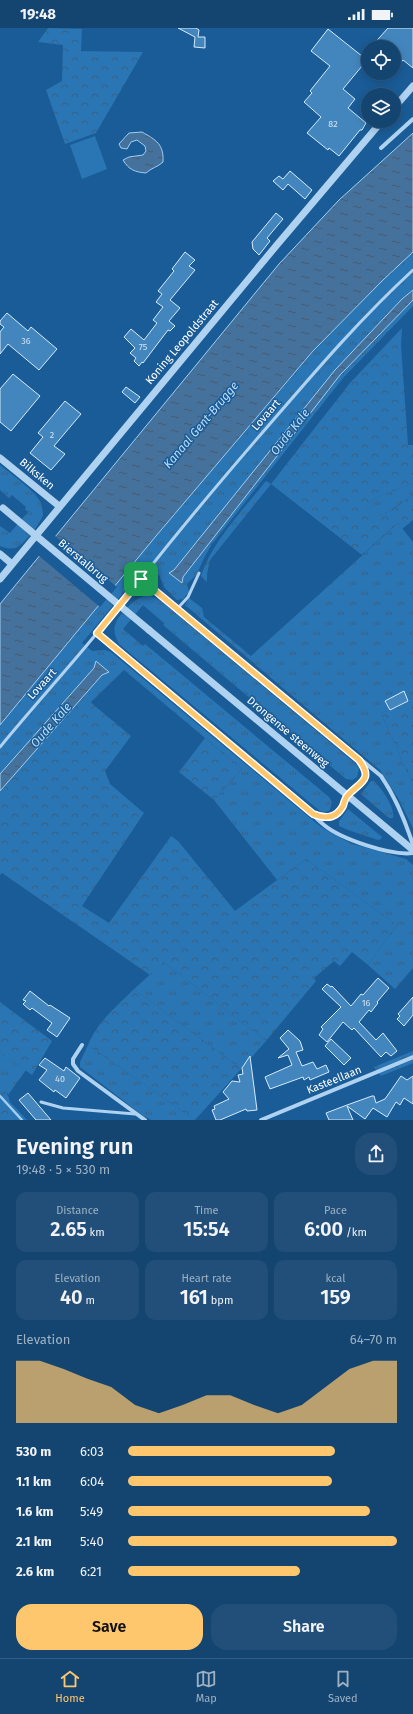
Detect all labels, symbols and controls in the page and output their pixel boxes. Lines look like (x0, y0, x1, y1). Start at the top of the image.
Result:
text: 19:48 (20, 5, 56, 23)
map controls (361, 40, 401, 128)
button: locate (361, 40, 401, 80)
button: layers (361, 88, 401, 128)
house number: 82 (328, 119, 338, 129)
street label: Koning Leopoldstraat (143, 297, 221, 387)
house number: 36 (21, 336, 31, 346)
house number: 75 (139, 342, 148, 352)
water label: Kanaal Gent-Brugge (161, 379, 241, 471)
street label: Lovaart (249, 397, 283, 433)
water label: Oude Kale (268, 406, 312, 458)
house number: 2 (50, 430, 54, 440)
street label: Bilksken (17, 456, 57, 492)
street label: Bierstalbrug (55, 536, 111, 586)
pin (124, 562, 158, 596)
icon: arrive (130, 568, 152, 590)
street label: Lovaart (25, 666, 59, 702)
street label: Drongense steenweg (244, 694, 332, 770)
water label: Oude Kale (28, 700, 74, 750)
house number: 16 (362, 998, 371, 1008)
street label: Kasteellaan (305, 1063, 363, 1097)
house number: 40 (55, 1074, 65, 1084)
text: Evening run (16, 1133, 133, 1160)
button: share (355, 1133, 397, 1175)
text: 19:48 · 5 × 530 m (16, 1162, 110, 1177)
text: Distance (56, 1204, 99, 1217)
text: Time (194, 1204, 219, 1217)
text: Pace (324, 1204, 347, 1217)
text: 2.65 (50, 1217, 87, 1241)
text: 15:54 (183, 1217, 230, 1241)
text: 6:00 (304, 1217, 343, 1241)
text: km (87, 1226, 105, 1239)
text: /km (343, 1226, 367, 1239)
text: Elevation (54, 1272, 101, 1285)
text: Heart rate (181, 1272, 232, 1285)
text: kcal (326, 1272, 345, 1285)
text: 40 (60, 1285, 83, 1309)
text: 161 (180, 1285, 208, 1309)
text: 159 (320, 1285, 351, 1309)
text: m (83, 1294, 95, 1307)
text: bpm (208, 1294, 233, 1307)
text: Elevation (16, 1332, 70, 1347)
text: 64–70 m (350, 1332, 397, 1347)
text: 530 m (16, 1444, 51, 1459)
text: 6:03 (80, 1444, 104, 1459)
text: 1.1 km (16, 1474, 51, 1489)
text: 6:04 (80, 1474, 104, 1489)
text: 1.6 km (16, 1504, 54, 1519)
text: 5:49 (80, 1504, 103, 1519)
text: 2.1 km (16, 1534, 52, 1549)
text: 5:40 (80, 1534, 104, 1549)
text: 2.6 km (16, 1564, 54, 1579)
text: 6:21 (80, 1564, 102, 1579)
button: Save (16, 1604, 203, 1650)
button: Share (211, 1604, 397, 1650)
tab: Home (55, 1668, 85, 1705)
tab: Map (195, 1668, 217, 1705)
tab: Saved (328, 1668, 358, 1705)

